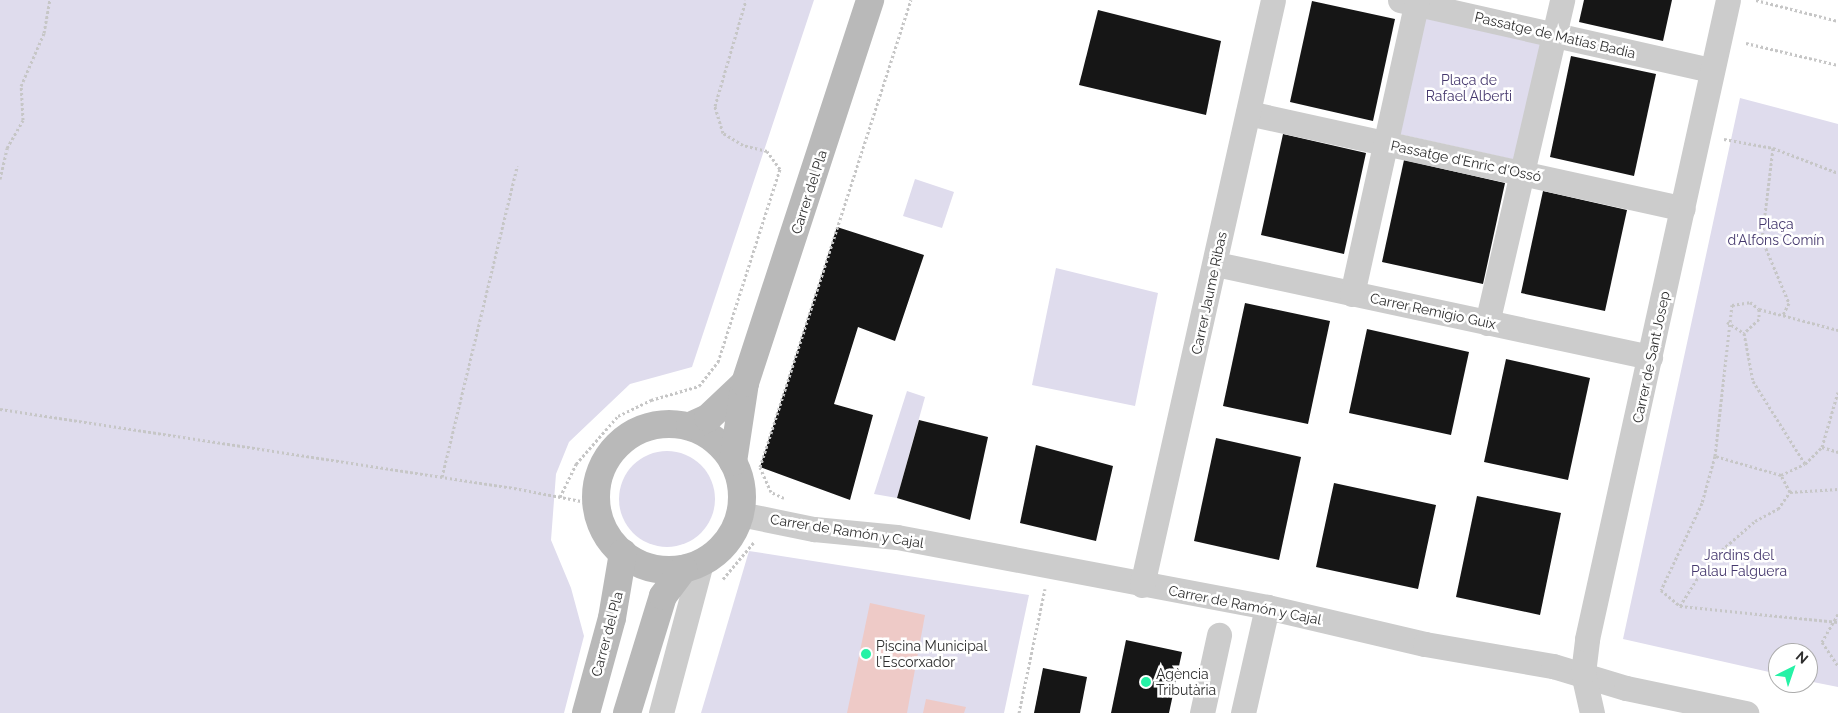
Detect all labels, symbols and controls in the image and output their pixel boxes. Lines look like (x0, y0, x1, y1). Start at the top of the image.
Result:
street label: Passatge de Matías Badia (1473, 8, 1637, 62)
park label: Plaça de Rafael Alberti (1425, 72, 1513, 104)
street label: Passatge d'Enric d'Ossó (1389, 137, 1543, 185)
street label: Carrer del Pla (787, 148, 831, 236)
park label: Plaça d'Alfons Comín (1727, 216, 1825, 248)
street label: Carrer Jaume Ribas (1188, 230, 1230, 356)
street label: Carrer Remigio Guix (1368, 289, 1498, 333)
street label: Carrer de Sant Josep (1629, 289, 1673, 425)
street label: Carrer de Ramón y Cajal (768, 510, 926, 552)
park label: Jardins del Palau Falguera (1691, 547, 1787, 580)
street label: Carrer de Ramón y Cajal (1167, 582, 1323, 628)
street label: Carrer del Pla (587, 589, 627, 679)
place label: Piscina Municipal l'Escorxador (876, 638, 987, 670)
north arrow (1768, 643, 1818, 693)
marker: Piscina Municipal l'Escorxador (860, 648, 872, 660)
text: N (1793, 648, 1811, 667)
place label: Agència Tributària (1156, 666, 1216, 699)
marker: Agència Tributària (1140, 676, 1152, 688)

